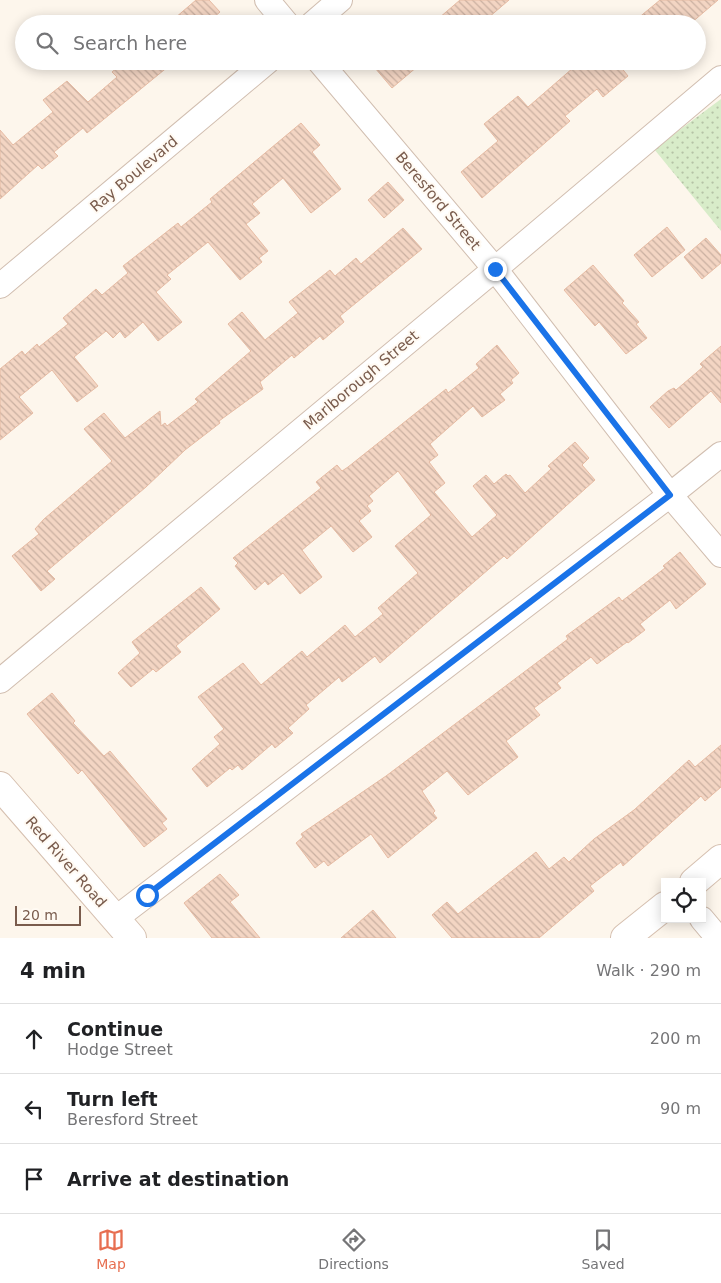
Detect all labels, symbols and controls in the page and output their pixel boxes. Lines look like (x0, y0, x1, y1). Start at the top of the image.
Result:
search box (15, 15, 706, 70)
icon: search (33, 29, 61, 57)
text: Search here (73, 32, 187, 54)
street label: Ray Boulevard (87, 132, 181, 216)
street label: Beresford Street (392, 148, 484, 254)
route end (484, 258, 507, 281)
street label: Marlborough Street (300, 326, 422, 434)
street label: Red River Road (22, 813, 110, 911)
map controls (661, 878, 706, 923)
button: locate (661, 878, 706, 923)
route start (136, 884, 159, 907)
scale bar (15, 903, 81, 926)
text: 20 m (22, 907, 58, 923)
text: 4 min (20, 959, 86, 983)
text: Walk · 290 m (596, 961, 701, 980)
text: Continue (67, 1018, 163, 1040)
icon: ahead (20, 1025, 48, 1053)
text: 200 m (650, 1029, 701, 1048)
text: Hodge Street (67, 1040, 173, 1059)
text: Turn left (67, 1088, 158, 1110)
icon: left (20, 1095, 48, 1123)
text: 90 m (660, 1099, 701, 1118)
text: Beresford Street (67, 1110, 198, 1129)
icon: arrive (20, 1165, 48, 1193)
text: Arrive at destination (67, 1168, 289, 1190)
tab: Map (96, 1226, 126, 1272)
tab: Directions (318, 1226, 389, 1272)
tab: Saved (581, 1226, 625, 1272)

